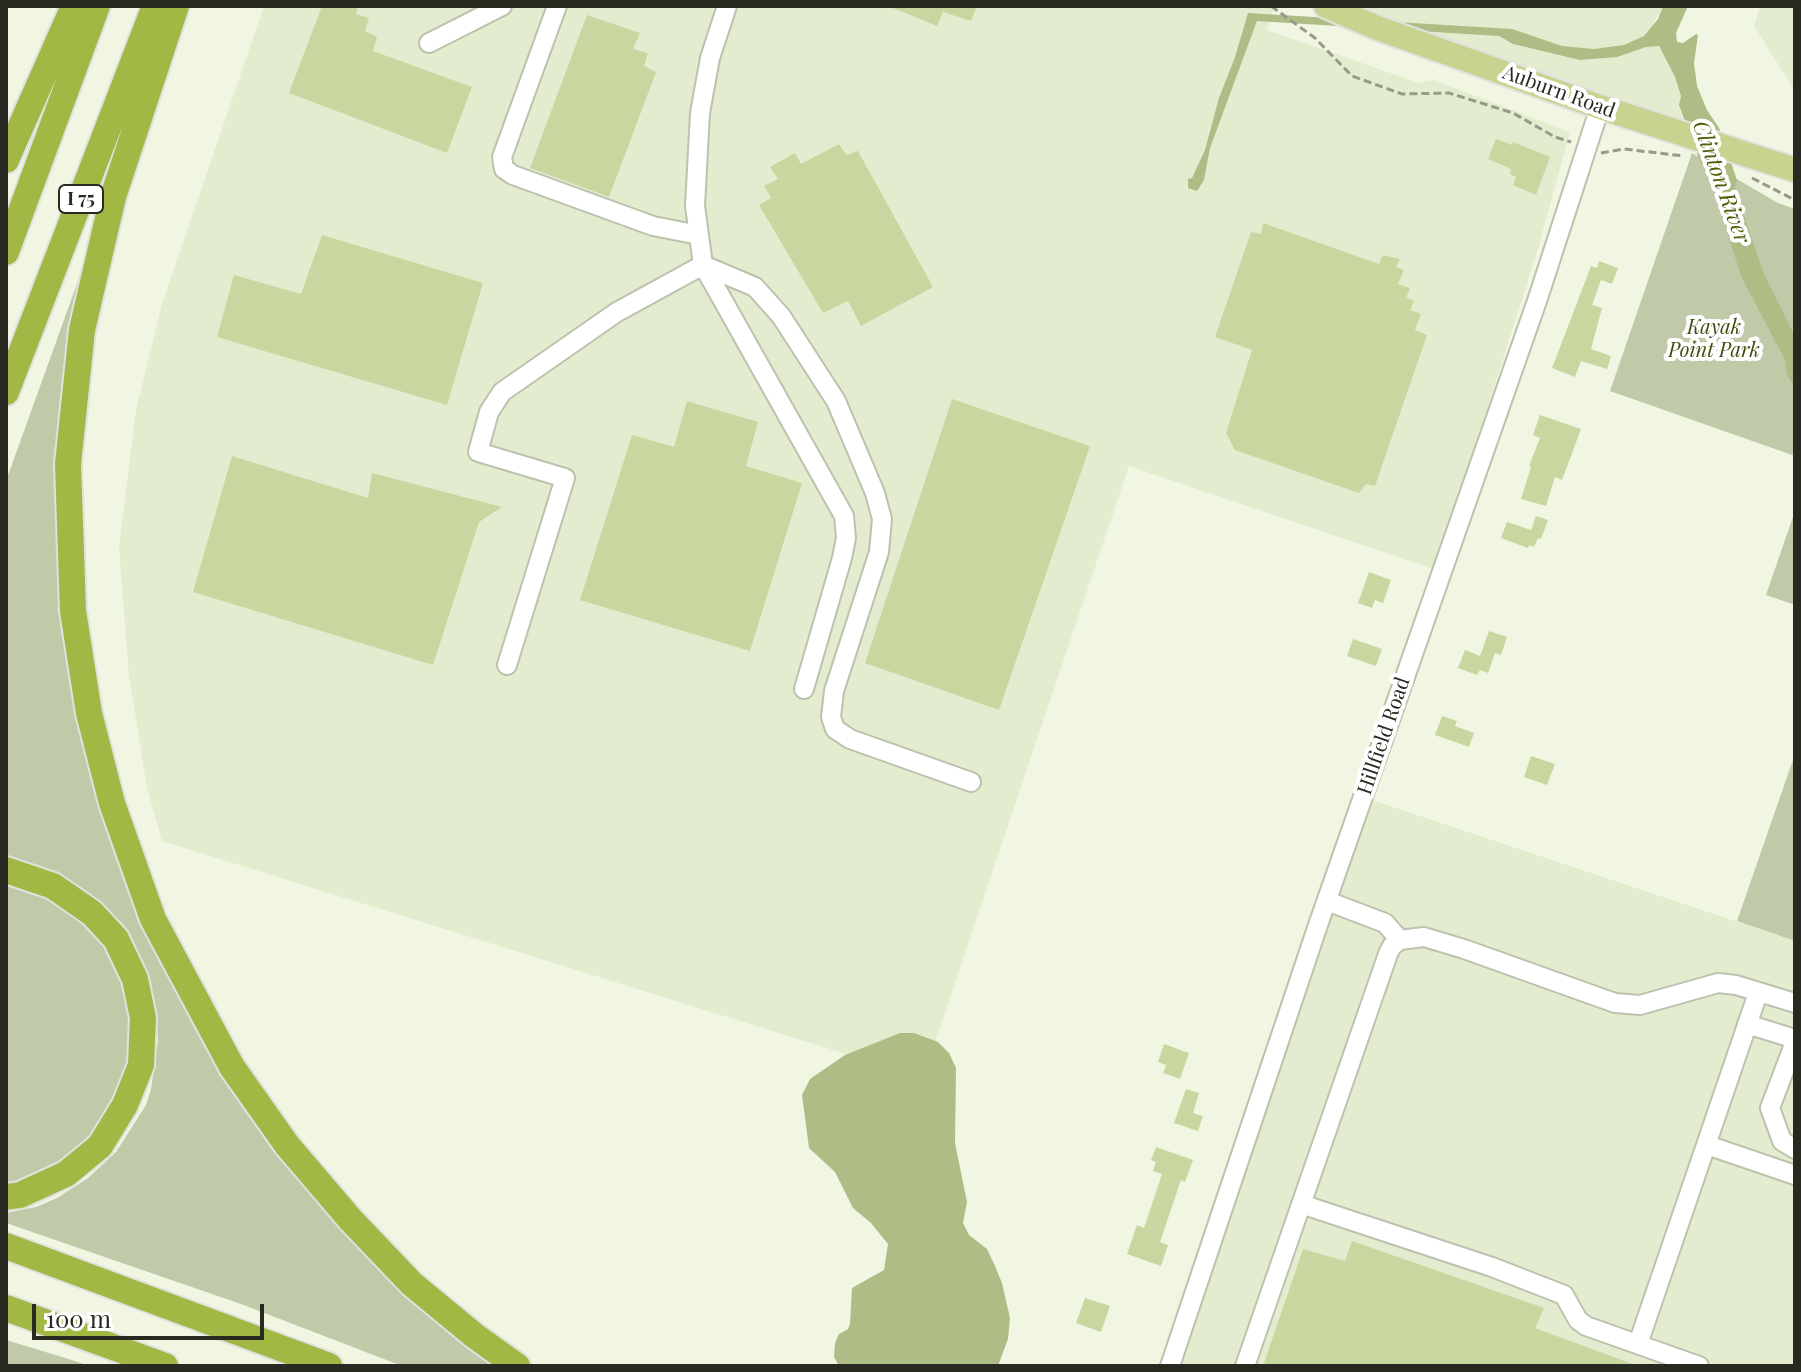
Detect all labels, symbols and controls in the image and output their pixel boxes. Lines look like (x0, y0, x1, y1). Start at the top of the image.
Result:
street label: Auburn Road (1500, 61, 1618, 123)
water label: Clinton River (1687, 117, 1755, 247)
road number: I 75 (59, 185, 103, 213)
park label: Kayak Point Park (1668, 316, 1760, 363)
street label: Hillfield Road (1353, 674, 1415, 798)
scale bar (36, 1288, 268, 1338)
text: 100 m (46, 1302, 111, 1334)

